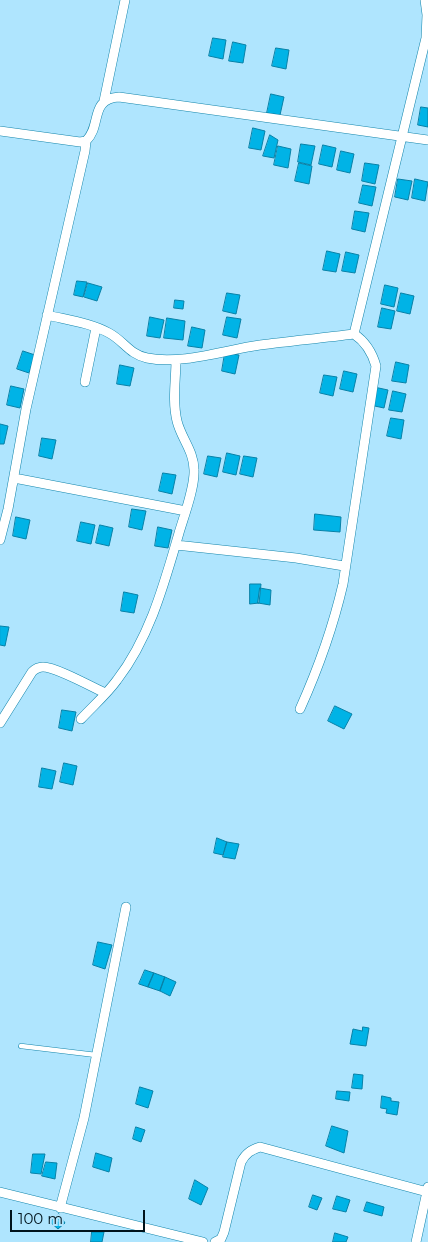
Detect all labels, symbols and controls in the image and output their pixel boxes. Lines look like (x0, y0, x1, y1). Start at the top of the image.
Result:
scale bar (12, 1200, 148, 1232)
text: 100 m (18, 1209, 63, 1228)

